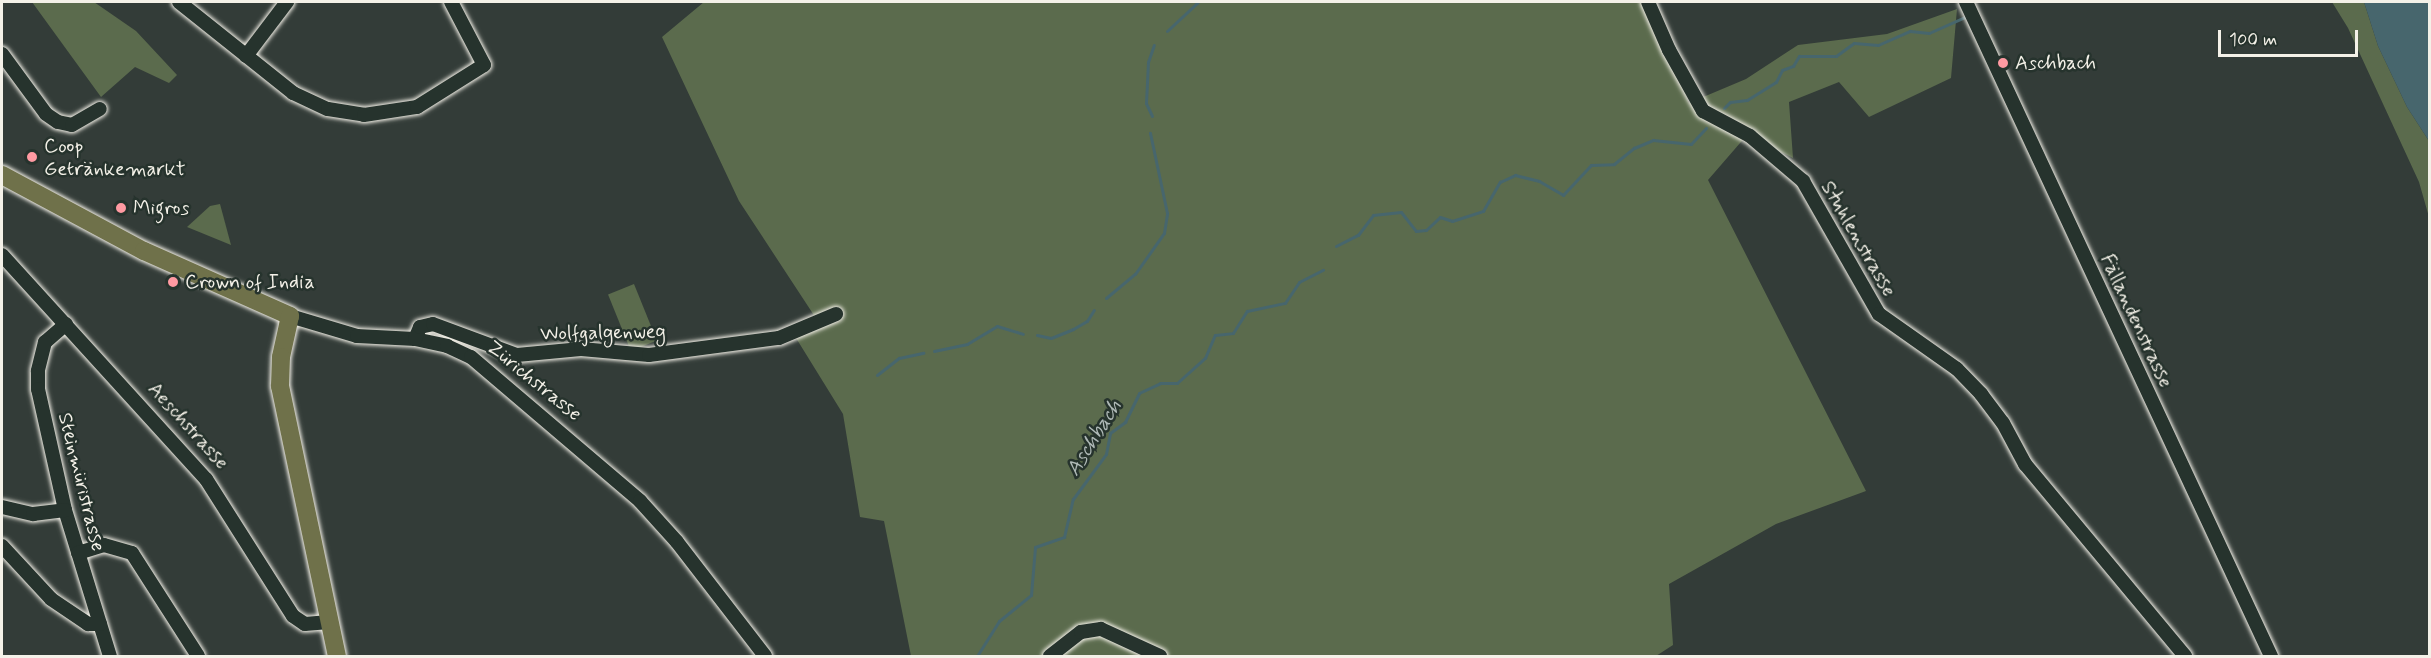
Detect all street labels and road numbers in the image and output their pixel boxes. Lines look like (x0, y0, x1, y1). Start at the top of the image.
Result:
street label: Stuhlenstrasse (1815, 177, 1901, 301)
street label: Fällandenstrasse (2095, 250, 2177, 392)
street label: Wolfgalgenweg (540, 320, 666, 346)
street label: Zürichstrasse (482, 335, 586, 427)
street label: Aeschstrasse (143, 378, 233, 474)
street label: Steinmüristrasse (52, 410, 110, 554)

